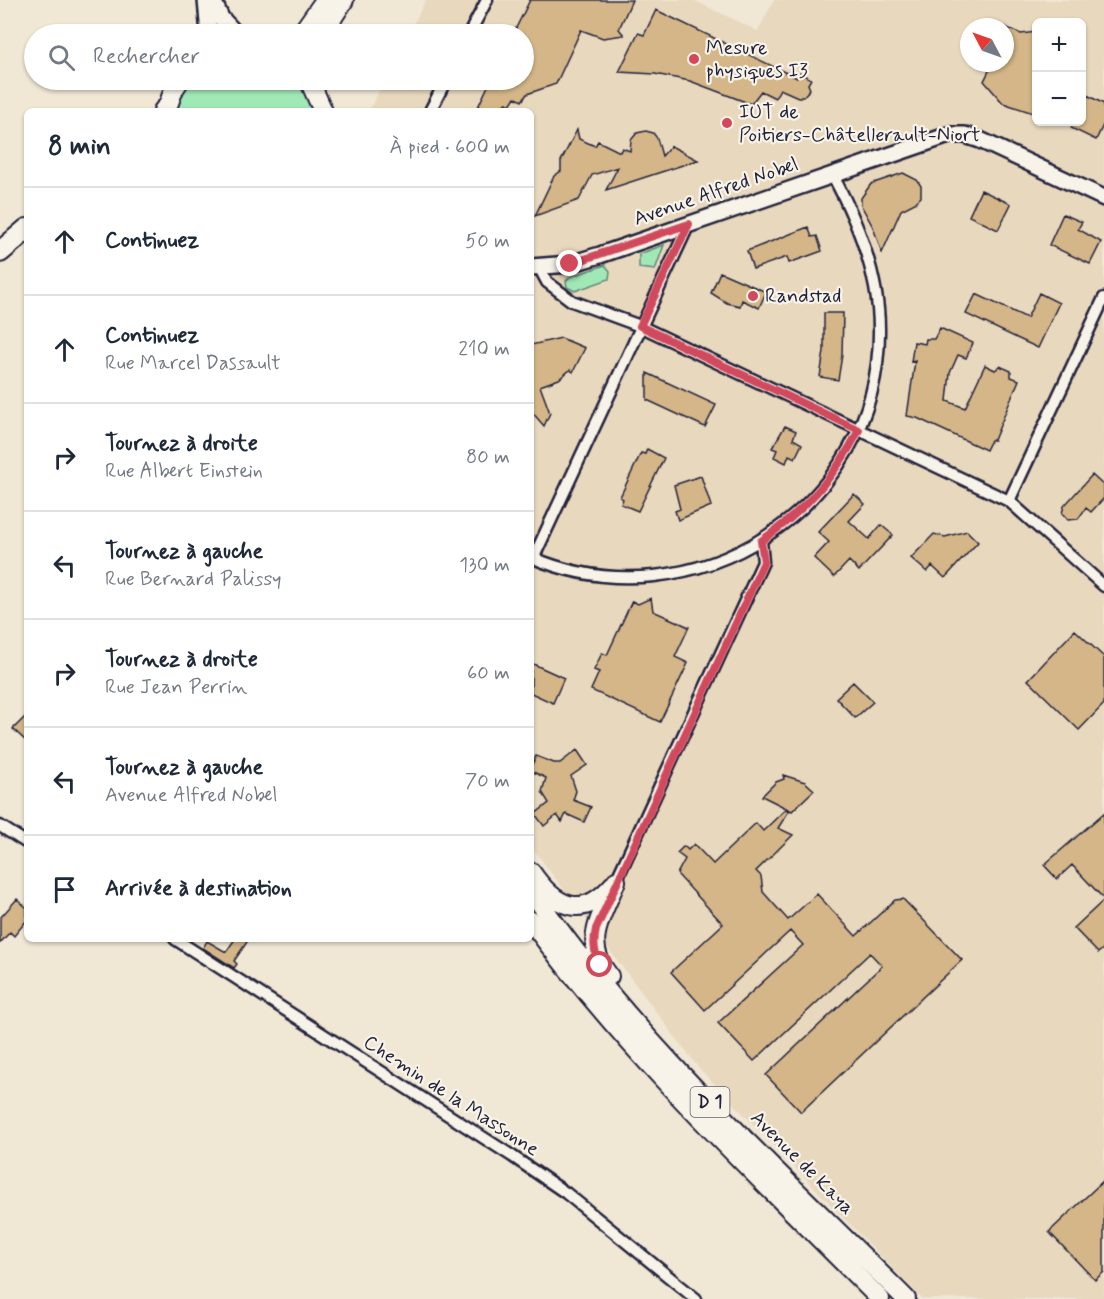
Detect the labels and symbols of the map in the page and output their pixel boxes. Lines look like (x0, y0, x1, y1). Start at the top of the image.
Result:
north arrow (960, 18, 1014, 72)
place label: Mesure physiques I3 (706, 35, 808, 85)
marker: Mesure physiques I3 (687, 52, 701, 66)
place label: IUT de Poitiers-Châtellerault-Niort (739, 99, 980, 149)
marker: IUT de Poitiers-Châtellerault-Niort (720, 116, 734, 130)
street label: Avenue Alfred Nobel (630, 151, 802, 233)
route end (556, 250, 582, 276)
place label: Randstad (765, 283, 841, 310)
marker: Randstad (746, 289, 760, 303)
route start (586, 951, 612, 977)
street label: Chemin de la Massonne (358, 1029, 544, 1163)
road number: D 1 (690, 1087, 730, 1117)
street label: Avenue de Kaya (744, 1105, 860, 1221)

